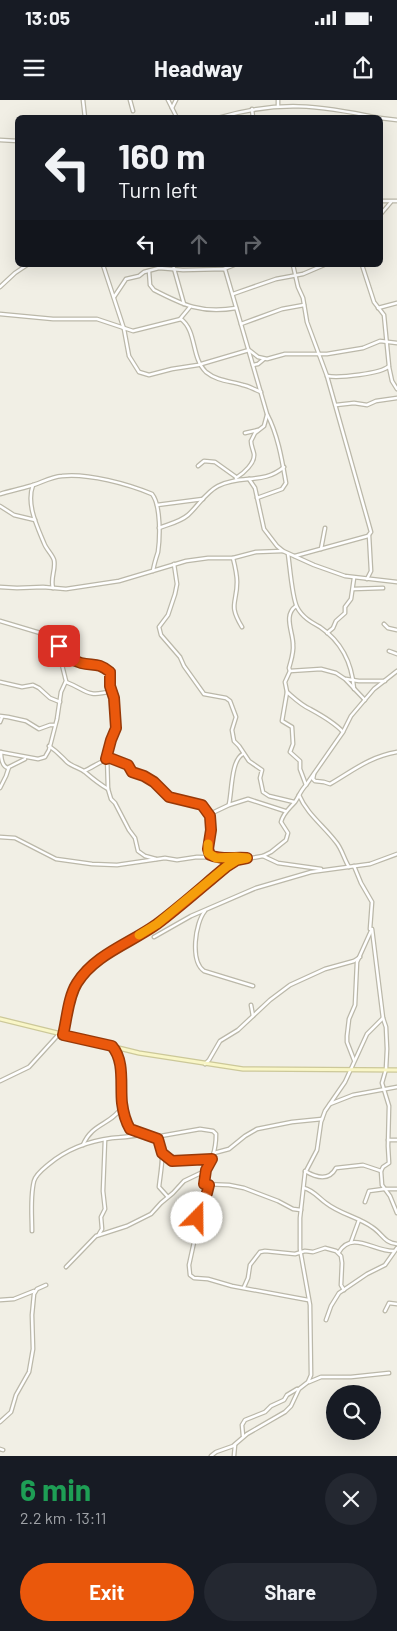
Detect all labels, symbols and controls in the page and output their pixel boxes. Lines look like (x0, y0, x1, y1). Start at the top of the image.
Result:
text: 13:05 (25, 6, 70, 29)
icon: menu (20, 54, 48, 82)
icon: share (349, 54, 377, 82)
text: Headway (154, 55, 243, 81)
text: 160 m (118, 134, 205, 176)
icon: left (35, 135, 100, 200)
text: Turn left (118, 176, 198, 202)
icon: left (132, 230, 160, 258)
icon: ahead (185, 230, 213, 258)
icon: right (238, 230, 266, 258)
pin (38, 625, 80, 667)
icon: arrive (45, 632, 73, 660)
position arrow (170, 1191, 222, 1243)
map controls (326, 1385, 381, 1440)
button: search (326, 1385, 381, 1440)
text: 6 min (20, 1471, 91, 1507)
button: close (325, 1473, 377, 1525)
text: 2.2 km · 13:11 (20, 1508, 106, 1527)
button: Exit (20, 1563, 194, 1621)
button: Share (204, 1563, 377, 1621)

